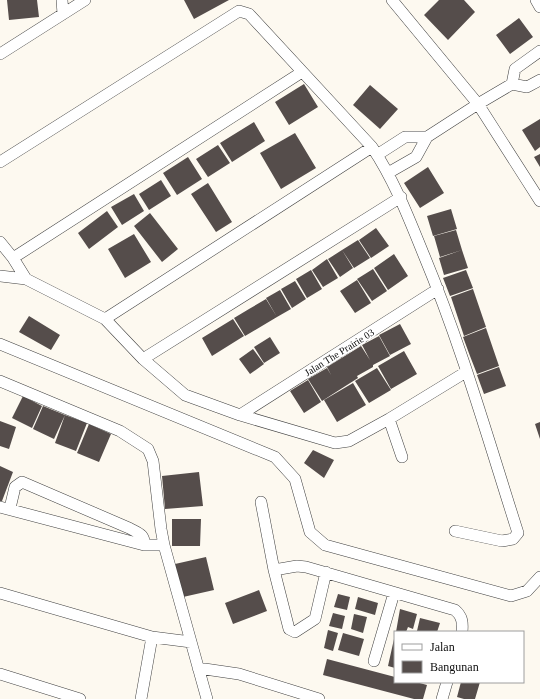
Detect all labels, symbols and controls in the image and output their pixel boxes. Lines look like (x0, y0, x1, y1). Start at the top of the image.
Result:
street label: Jalan The Prairie 03 (302, 327, 376, 378)
legend (394, 631, 524, 683)
text: Jalan (430, 640, 455, 654)
text: Bangunan (430, 660, 479, 674)

